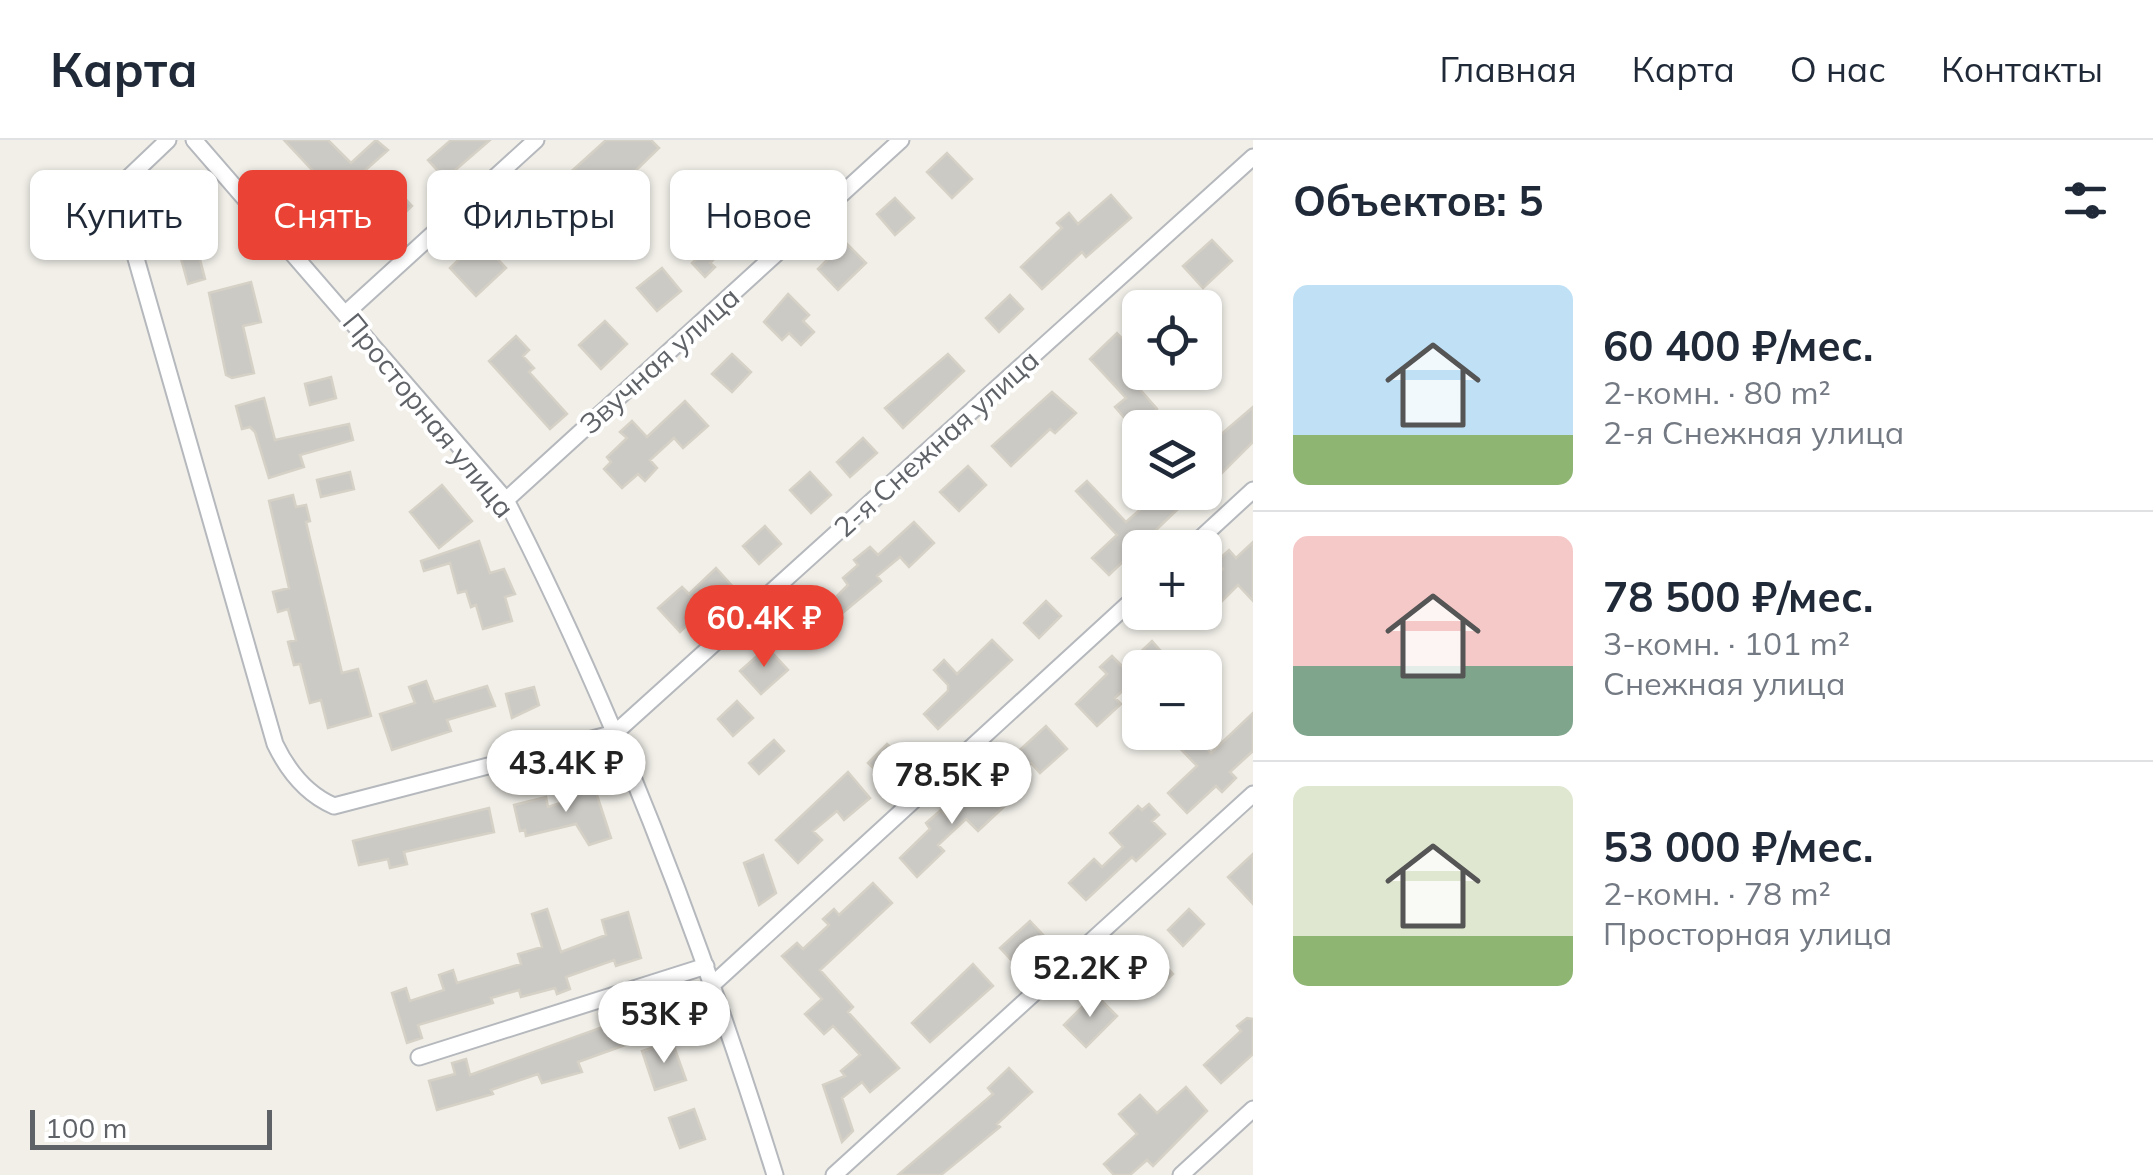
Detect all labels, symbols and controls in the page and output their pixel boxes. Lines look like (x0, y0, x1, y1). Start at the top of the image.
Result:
text: Карта (50, 39, 198, 99)
text: Главная (1439, 47, 1577, 91)
text: Карта (1632, 47, 1735, 91)
text: О нас (1790, 47, 1886, 91)
text: Контакты (1941, 47, 2103, 91)
chip: Купить (30, 170, 218, 260)
chip: Снять (238, 170, 407, 260)
chip: Фильтры (427, 170, 650, 260)
chip: Новое (670, 170, 847, 260)
icon: filters (2058, 173, 2113, 228)
text: Объектов: 5 (1293, 174, 1543, 227)
street label: Звучная улица (572, 279, 746, 441)
map controls (1122, 290, 1222, 750)
button: locate (1122, 290, 1222, 390)
street label: Просторная улица (336, 306, 522, 524)
text: 60 400 ₽/мес. (1603, 319, 1873, 372)
icon: home (1373, 325, 1493, 445)
street label: 2-я Снежная улица (826, 342, 1046, 544)
text: 2-комн. · 80 m² (1603, 372, 1831, 412)
button: layers (1122, 410, 1222, 510)
text: 2-я Снежная улица (1603, 412, 1904, 452)
button: + (1122, 530, 1222, 630)
text: 78 500 ₽/мес. (1603, 570, 1873, 623)
icon: home (1373, 576, 1493, 696)
pin: 60.4K ₽ (672, 585, 856, 670)
text: 60.4K ₽ (707, 597, 821, 637)
text: 3-комн. · 101 m² (1603, 623, 1850, 663)
button: − (1122, 650, 1222, 750)
text: Снежная улица (1603, 663, 1845, 703)
pin: 43.4K ₽ (474, 730, 658, 815)
text: 43.4K ₽ (509, 742, 623, 782)
pin: 78.5K ₽ (860, 742, 1044, 827)
text: 78.5K ₽ (895, 754, 1009, 794)
text: 53 000 ₽/мес. (1603, 820, 1873, 873)
icon: home (1373, 826, 1493, 946)
text: 2-комн. · 78 m² (1603, 873, 1831, 913)
text: Просторная улица (1603, 913, 1892, 953)
pin: 52.2K ₽ (998, 935, 1182, 1020)
text: 52.2K ₽ (1033, 947, 1147, 987)
pin: 53K ₽ (594, 981, 734, 1066)
text: 53K ₽ (620, 993, 708, 1033)
scale bar (30, 1105, 272, 1150)
text: 100 m (45, 1110, 127, 1145)

